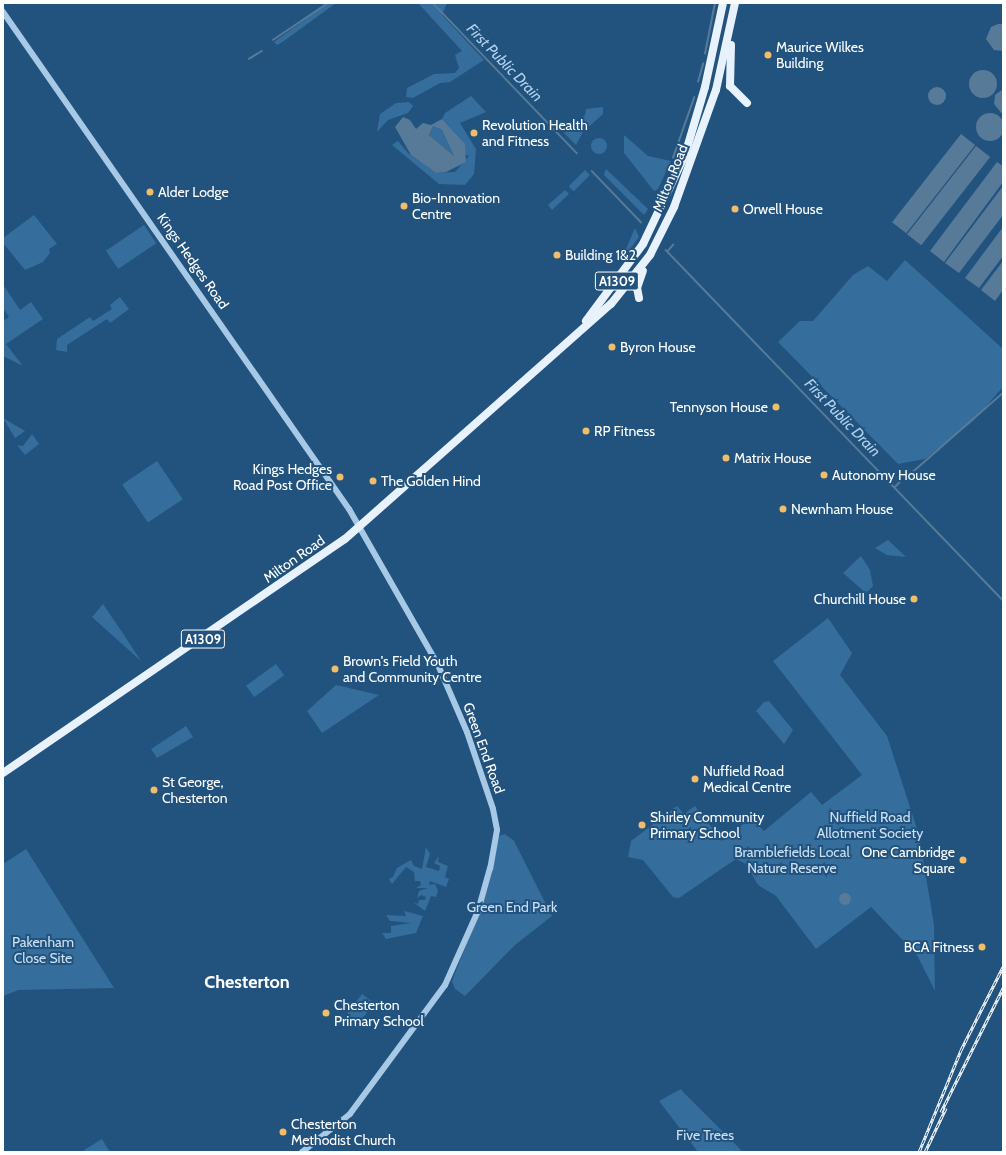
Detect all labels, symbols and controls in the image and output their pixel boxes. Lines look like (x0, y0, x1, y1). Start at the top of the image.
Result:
water label: First Public Drain (462, 20, 546, 106)
place label: Maurice Wilkes Building (776, 39, 864, 72)
marker: Maurice Wilkes Building (763, 50, 773, 60)
place label: Revolution Health and Fitness (482, 117, 588, 150)
marker: Revolution Health and Fitness (469, 128, 479, 138)
street label: Milton Road (649, 142, 691, 214)
place label: Alder Lodge (158, 184, 229, 200)
marker: Alder Lodge (145, 187, 155, 197)
place label: Bio-Innovation Centre (412, 190, 500, 222)
marker: Bio-Innovation Centre (399, 201, 409, 211)
place label: Orwell House (743, 201, 823, 217)
marker: Orwell House (730, 204, 740, 214)
street label: Kings Hedges Road (154, 210, 232, 312)
place label: Building 1&2 (565, 247, 636, 263)
marker: Building 1&2 (552, 250, 562, 260)
road number: A1309 (594, 270, 640, 292)
place label: Byron House (620, 339, 696, 355)
marker: Byron House (607, 342, 617, 352)
water label: First Public Drain (800, 375, 884, 461)
place label: Tennyson House (670, 399, 768, 415)
marker: Tennyson House (771, 402, 781, 412)
place label: RP Fitness (594, 423, 655, 439)
marker: RP Fitness (581, 426, 591, 436)
place label: Matrix House (734, 450, 811, 466)
marker: Matrix House (721, 453, 731, 463)
place label: Kings Hedges Road Post Office (233, 461, 332, 494)
place label: Autonomy House (832, 467, 936, 483)
marker: Autonomy House (819, 470, 829, 480)
marker: Kings Hedges Road Post Office (335, 472, 345, 482)
place label: The Golden Hind (381, 473, 481, 489)
marker: The Golden Hind (368, 476, 378, 486)
place label: Newnham House (791, 501, 893, 517)
marker: Newnham House (778, 504, 788, 514)
street label: Milton Road (260, 532, 328, 586)
place label: Churchill House (814, 591, 906, 607)
marker: Churchill House (909, 594, 919, 604)
road number: A1309 (180, 628, 226, 650)
place label: Brown's Field Youth and Community Centre (343, 653, 482, 686)
marker: Brown's Field Youth and Community Centre (330, 664, 340, 674)
street label: Green End Road (460, 700, 508, 796)
place label: Nuffield Road Medical Centre (703, 763, 791, 796)
place label: St George, Chesterton (162, 774, 228, 806)
marker: Nuffield Road Medical Centre (690, 774, 700, 784)
marker: St George, Chesterton (149, 785, 159, 795)
place label: Shirley Community Primary School (650, 809, 764, 842)
park label: Nuffield Road Allotment Society (817, 809, 923, 842)
marker: Shirley Community Primary School (637, 820, 647, 830)
park label: Bramblefields Local Nature Reserve (734, 844, 850, 876)
place label: One Cambridge Square (861, 844, 955, 876)
marker: One Cambridge Square (958, 855, 968, 865)
park label: Green End Park (467, 899, 557, 915)
park label: Pakenham Close Site (12, 934, 74, 966)
place label: BCA Fitness (904, 939, 974, 955)
marker: BCA Fitness (977, 942, 987, 952)
district label: Chesterton (204, 971, 290, 993)
place label: Chesterton Primary School (334, 997, 424, 1030)
marker: Chesterton Primary School (321, 1008, 331, 1018)
place label: Chesterton Methodist Church (291, 1116, 396, 1148)
marker: Chesterton Methodist Church (278, 1127, 288, 1137)
park label: Five Trees (676, 1127, 734, 1143)

